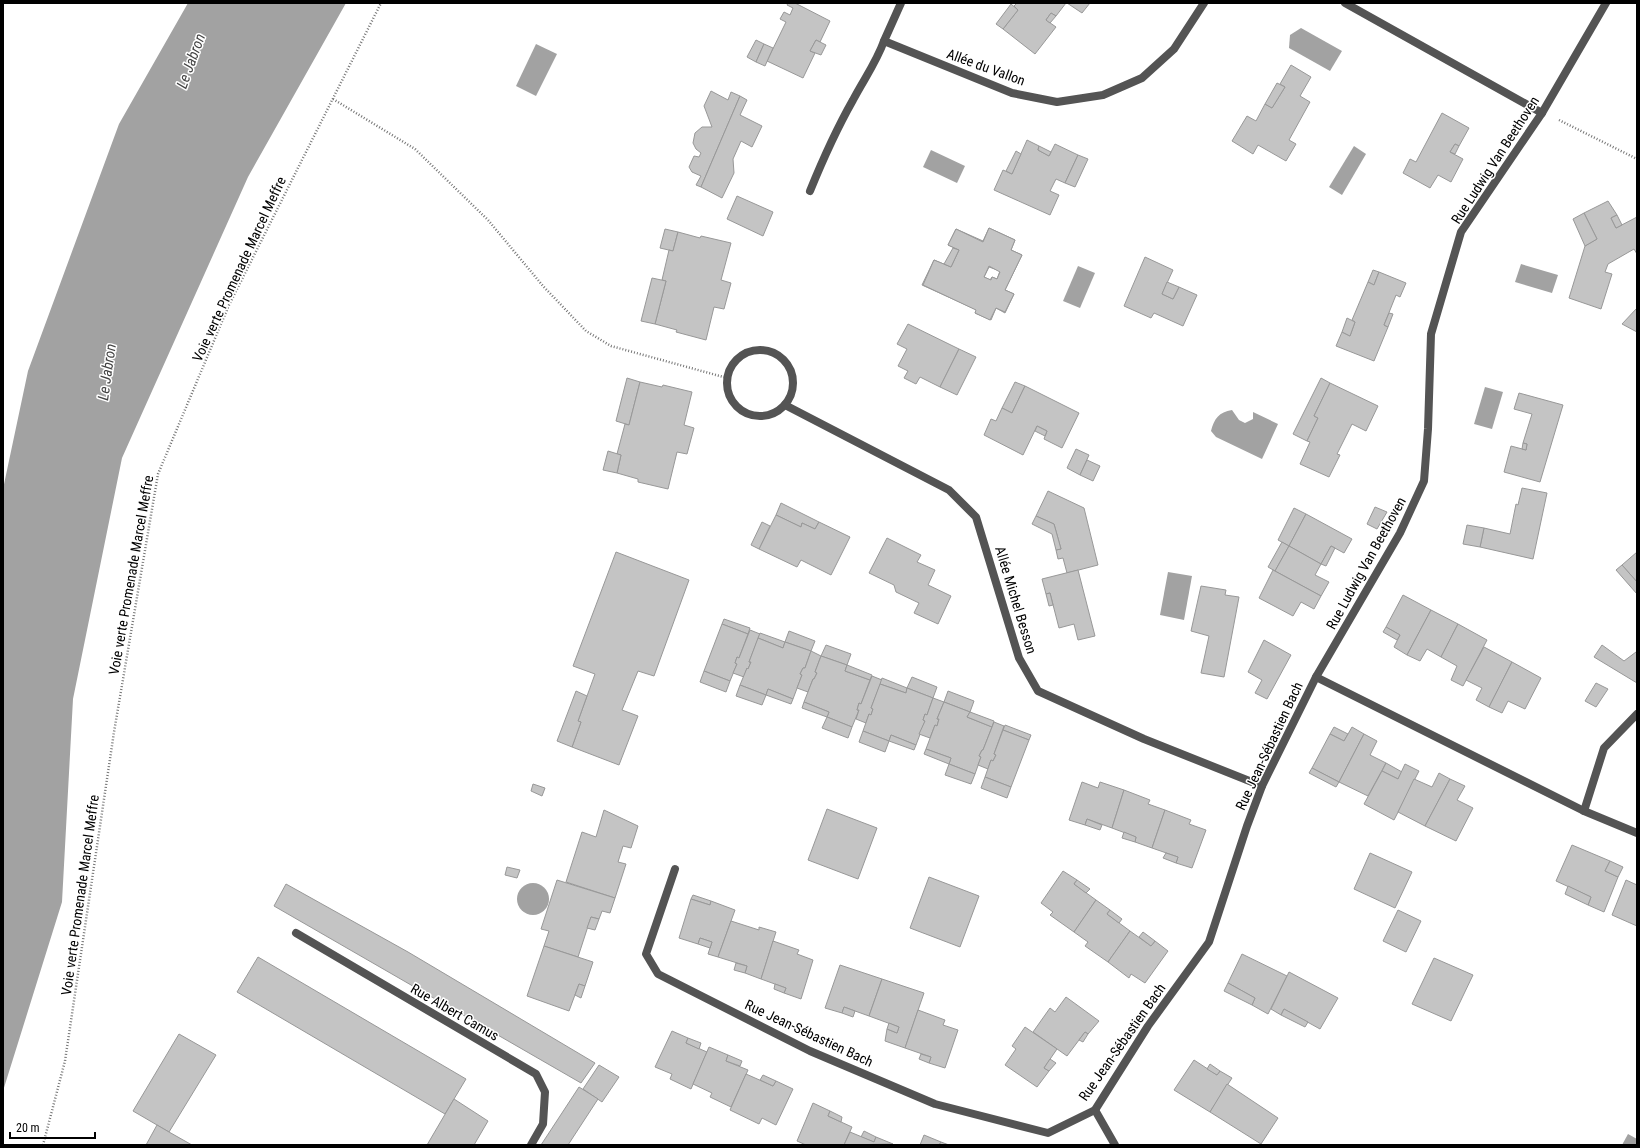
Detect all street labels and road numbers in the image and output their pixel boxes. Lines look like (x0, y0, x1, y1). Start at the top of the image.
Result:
street label: Allée du Vallon (945, 45, 1027, 89)
street label: Rue Ludwig Van Beethoven (1448, 93, 1542, 227)
street label: Voie verte Promenade Marcel Meffre (189, 174, 289, 364)
street label: Voie verte Promenade Marcel Meffre (106, 474, 157, 676)
street label: Rue Ludwig Van Beethoven (1323, 494, 1409, 632)
street label: Allée Michel Besson (992, 544, 1040, 656)
street label: Rue Jean-Sébastien Bach (1232, 679, 1306, 813)
street label: Voie verte Promenade Marcel Meffre (58, 793, 102, 996)
street label: Rue Albert Camus (408, 980, 502, 1044)
street label: Rue Jean-Sébastien Bach (1075, 980, 1169, 1104)
street label: Rue Jean-Sébastien Bach (742, 996, 876, 1070)

